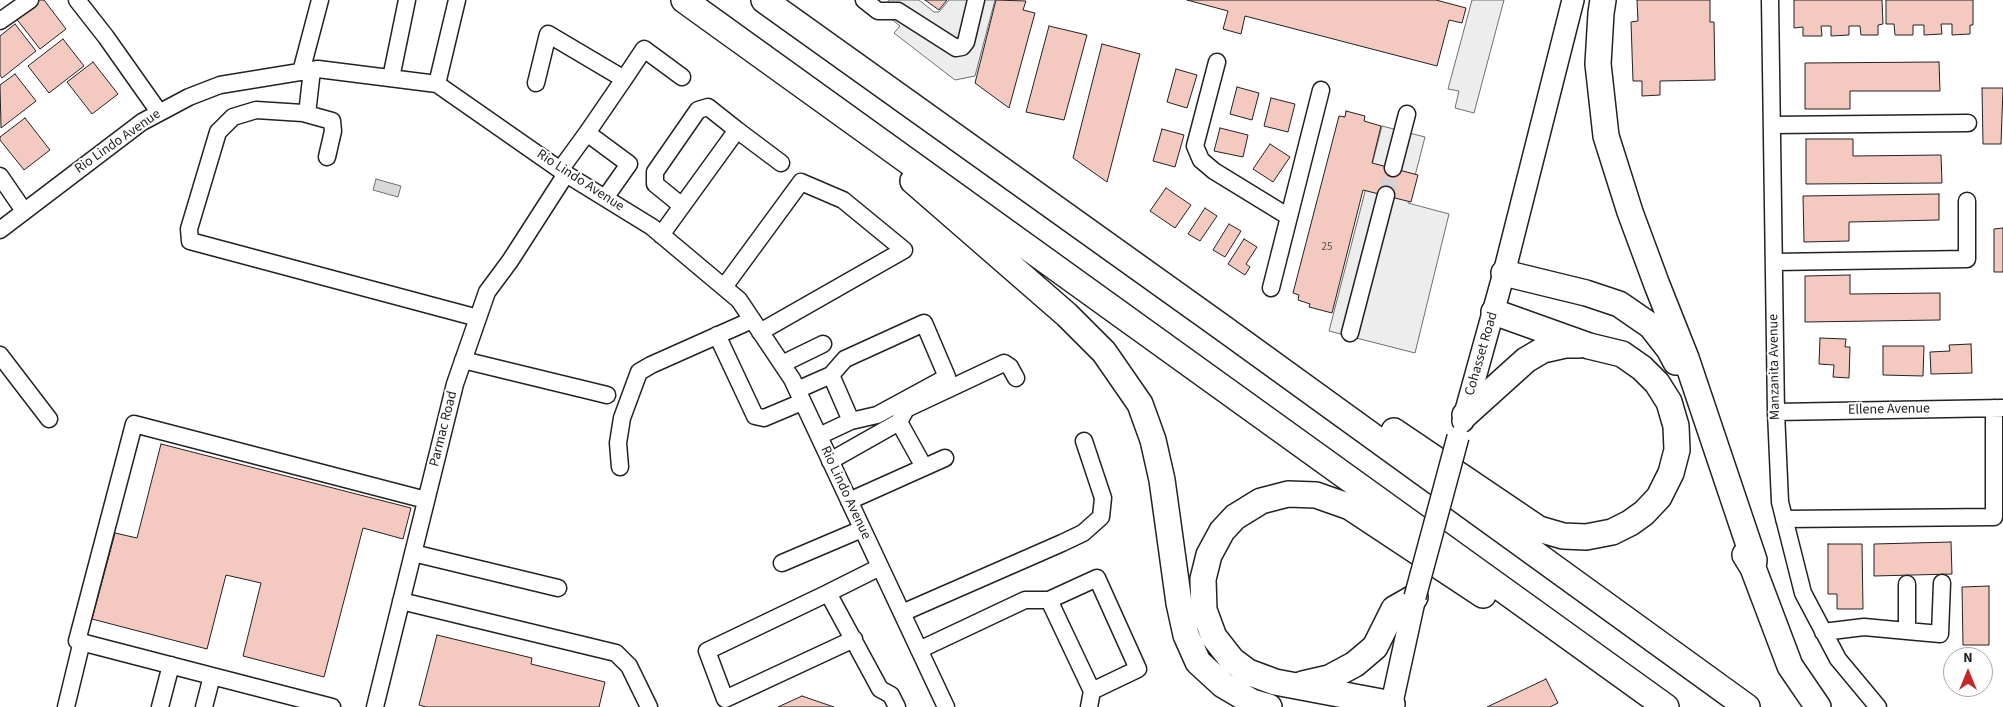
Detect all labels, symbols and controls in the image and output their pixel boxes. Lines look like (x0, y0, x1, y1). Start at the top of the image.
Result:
street label: Rio Lindo Avenue (72, 106, 164, 178)
street label: Rio Lindo Avenue (533, 146, 627, 216)
house number: 25 (1322, 241, 1332, 255)
street label: Cohasset Road (1462, 310, 1502, 398)
street label: Manzanita Avenue (1766, 314, 1784, 420)
street label: Parmac Road (427, 390, 461, 468)
street label: Ellene Avenue (1848, 401, 1930, 419)
street label: Rio Lindo Avenue (816, 444, 874, 542)
north arrow (1943, 647, 1993, 697)
text: N (1963, 648, 1973, 668)

